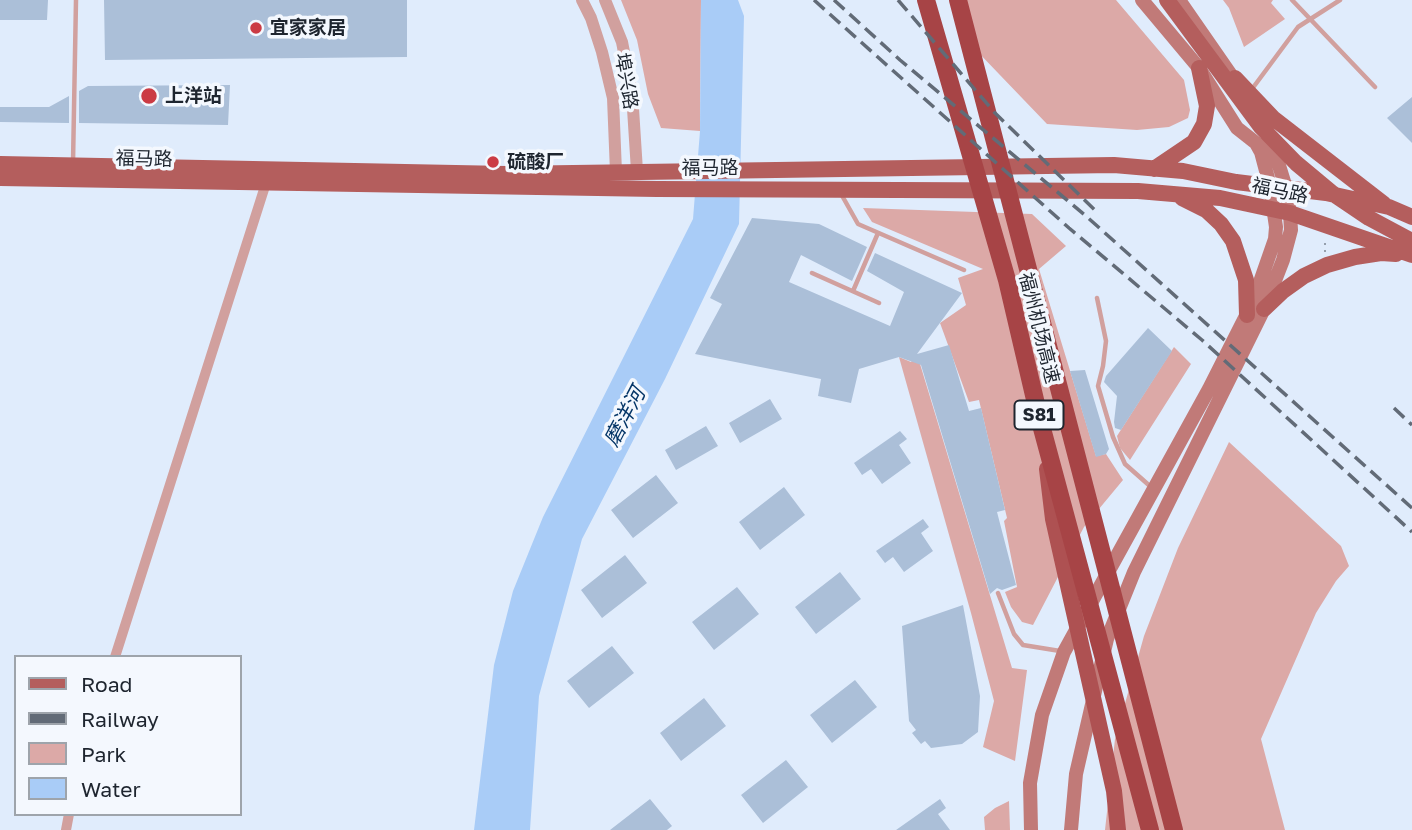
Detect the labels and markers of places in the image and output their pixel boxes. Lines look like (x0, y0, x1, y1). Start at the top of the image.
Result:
place label: 宜家家居 (270, 17, 346, 39)
marker: 宜家家居 (248, 20, 264, 36)
place label: 上洋站 (165, 85, 222, 107)
marker: 上洋站 (139, 86, 159, 106)
place label: 硫酸厂 (507, 151, 564, 173)
marker: 硫酸厂 (485, 154, 501, 170)

